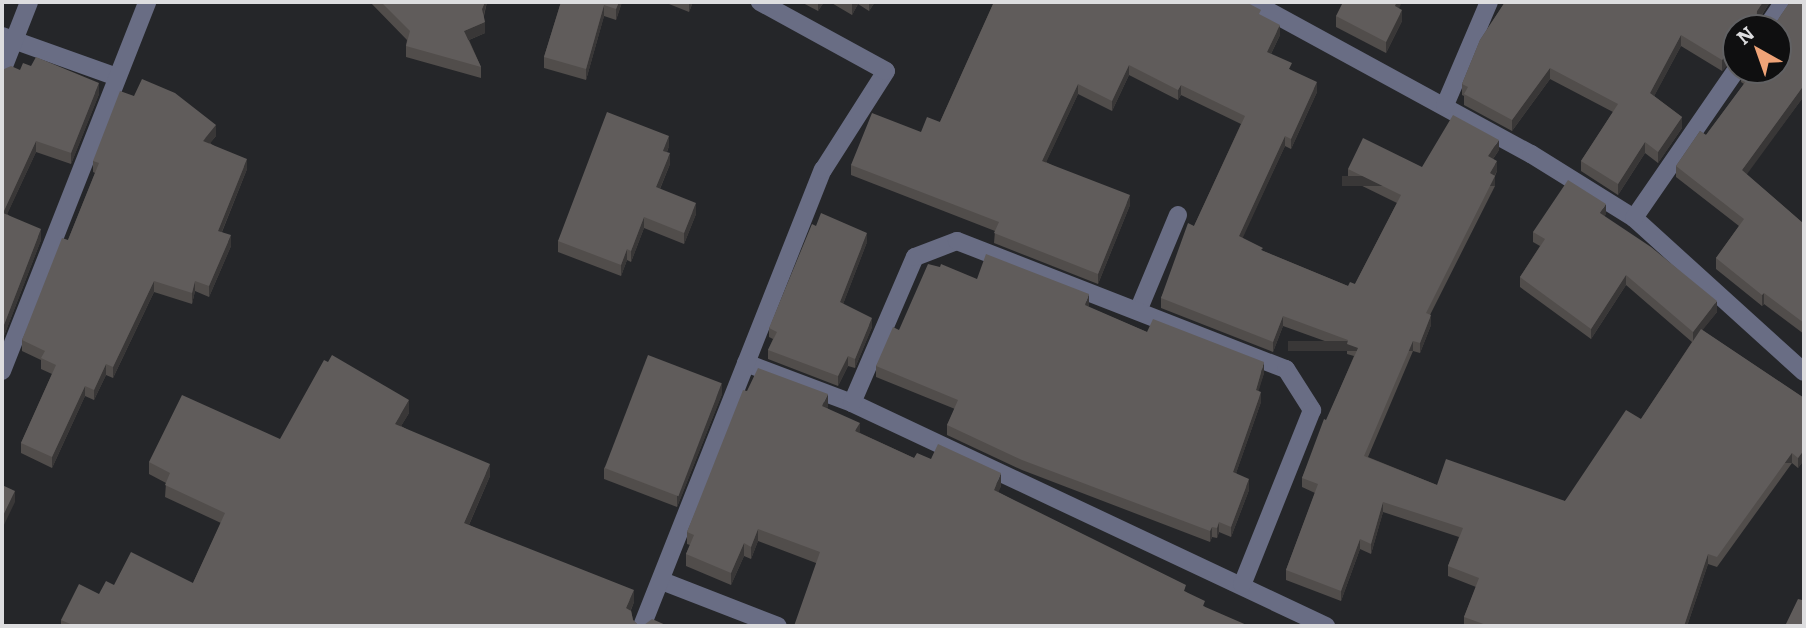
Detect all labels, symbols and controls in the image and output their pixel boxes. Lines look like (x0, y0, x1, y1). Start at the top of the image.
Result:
north arrow (1722, 14, 1792, 84)
text: N (1730, 19, 1760, 50)

